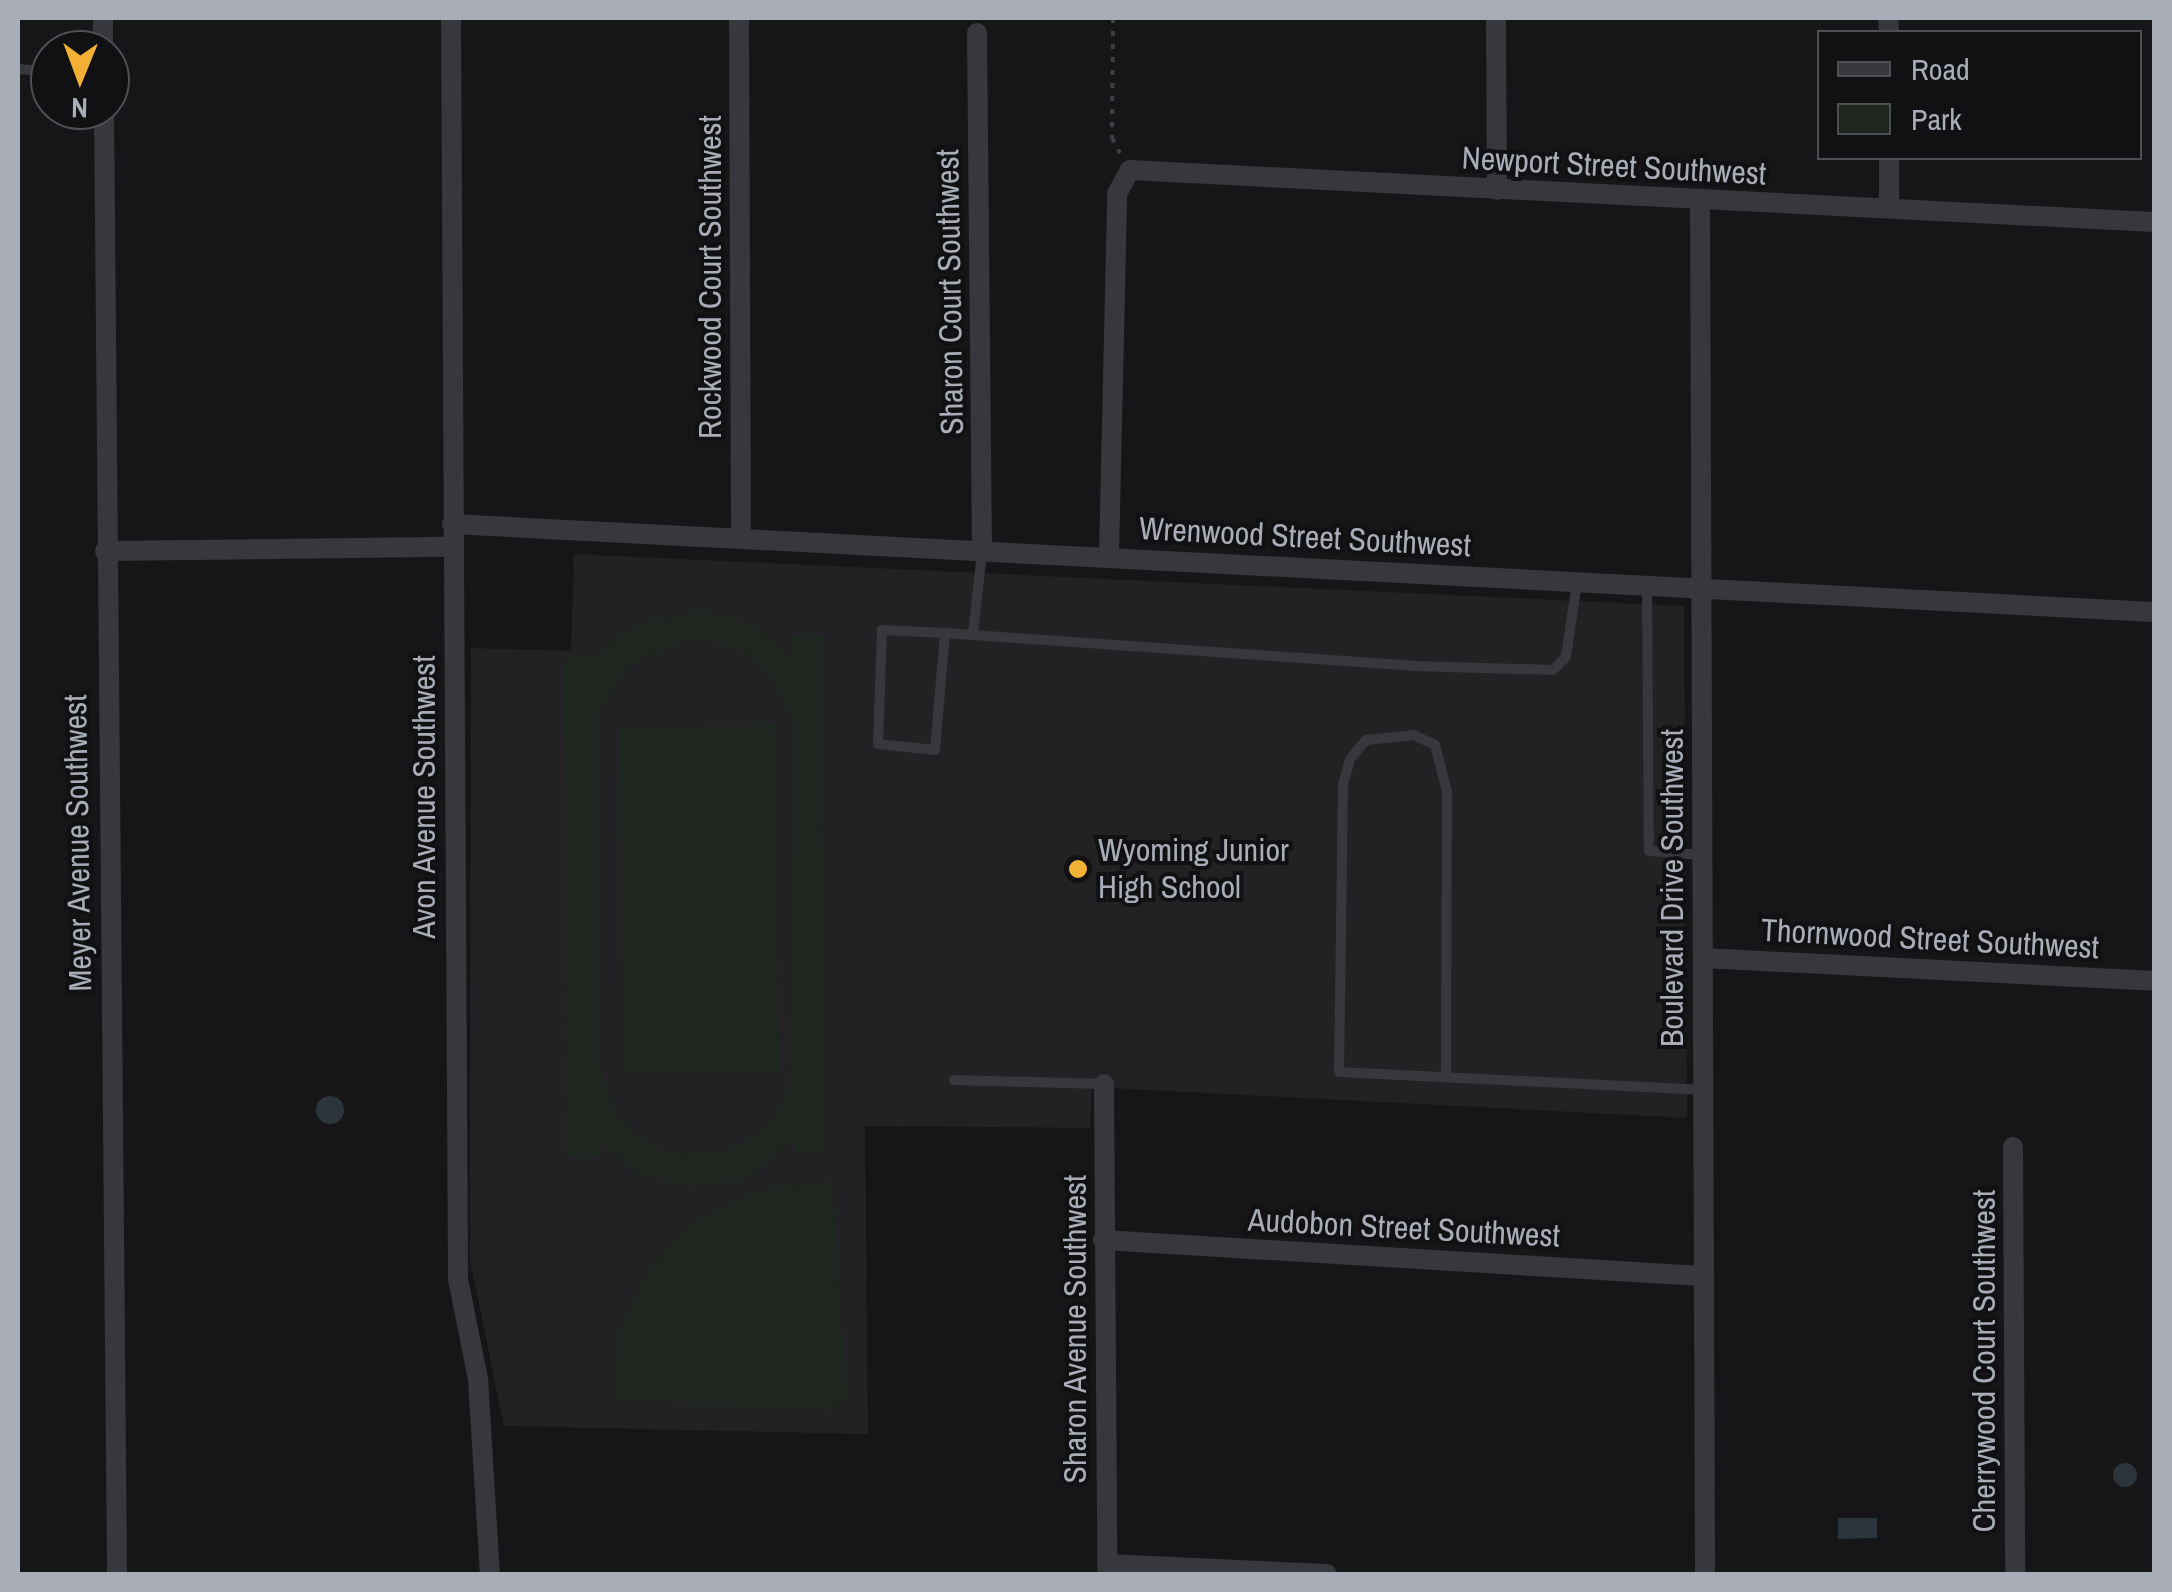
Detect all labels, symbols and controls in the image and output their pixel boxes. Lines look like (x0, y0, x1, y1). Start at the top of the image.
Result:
north arrow (30, 30, 130, 130)
legend (1817, 30, 2142, 160)
text: Road (1911, 49, 1970, 89)
text: N (71, 89, 88, 127)
text: Park (1911, 99, 1962, 139)
street label: Rockwood Court Southwest (691, 115, 729, 439)
street label: Newport Street Southwest (1461, 139, 1767, 193)
street label: Sharon Court Southwest (928, 149, 972, 435)
street label: Wrenwood Street Southwest (1138, 509, 1472, 565)
street label: Avon Avenue Southwest (405, 654, 443, 940)
street label: Meyer Avenue Southwest (56, 693, 100, 993)
street label: Boulevard Drive Southwest (1653, 729, 1691, 1047)
place label: Wyoming Junior High School (1098, 832, 1289, 907)
marker: Wyoming Junior High School (1067, 858, 1089, 880)
street label: Thornwood Street Southwest (1760, 911, 2100, 967)
street label: Sharon Avenue Southwest (1056, 1174, 1094, 1484)
street label: Cherrywood Court Southwest (1965, 1190, 2003, 1532)
street label: Audobon Street Southwest (1247, 1201, 1561, 1255)

